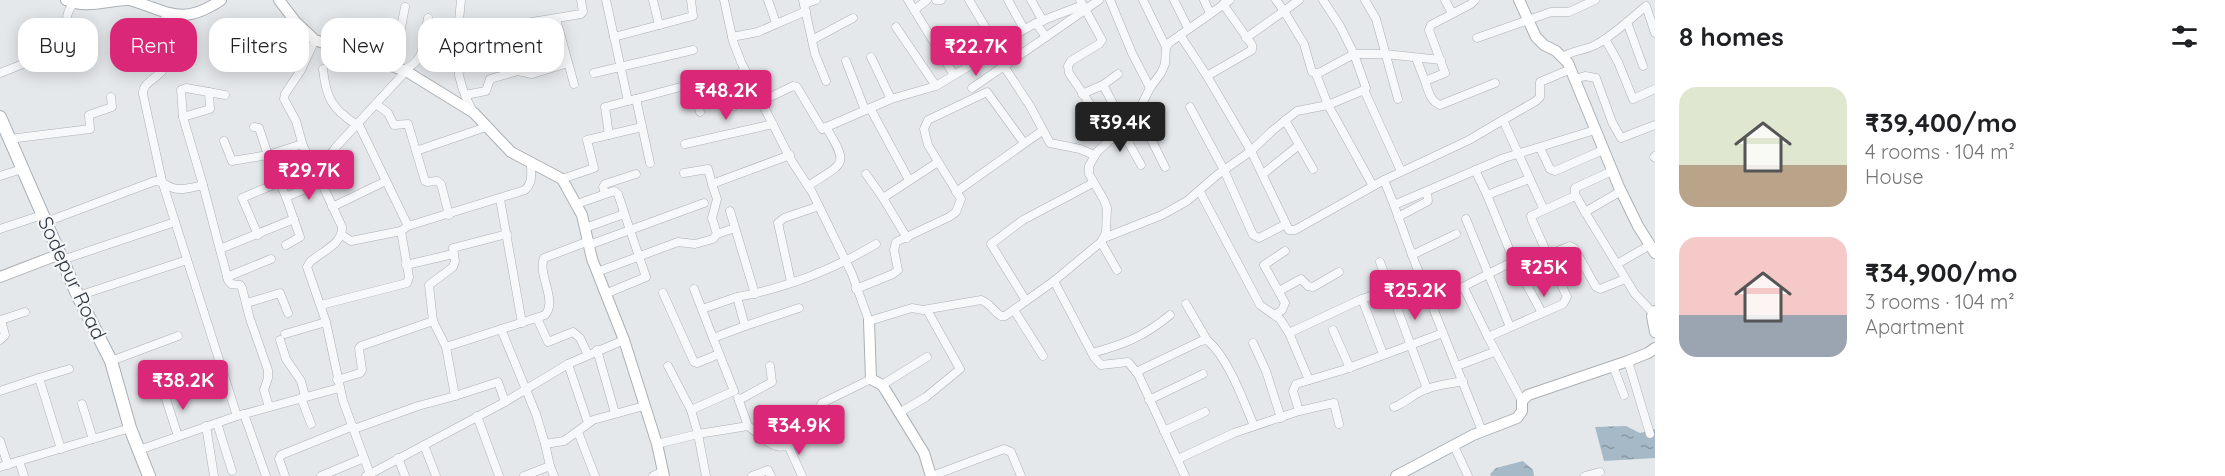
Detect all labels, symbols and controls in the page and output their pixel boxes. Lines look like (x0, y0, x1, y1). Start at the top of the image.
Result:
chip: Buy (18, 18, 98, 72)
chip: Rent (110, 18, 197, 72)
chip: Filters (209, 18, 309, 72)
chip: New (321, 18, 406, 72)
chip: Apartment (418, 18, 564, 72)
text: 8 homes (1679, 20, 1784, 53)
icon: filters (2168, 20, 2201, 53)
pin: ₹22.7K (927, 26, 1025, 77)
text: ₹22.7K (945, 33, 1007, 58)
pin: ₹48.2K (677, 70, 775, 121)
text: ₹48.2K (694, 77, 758, 102)
pin: ₹39.4K (1071, 102, 1169, 153)
text: ₹39,400/mo (1865, 106, 2017, 139)
text: ₹39.4K (1089, 109, 1151, 134)
icon: home (1727, 111, 1799, 183)
text: 4 rooms · 104 m² (1865, 139, 2015, 164)
pin: ₹29.7K (260, 150, 358, 201)
text: ₹29.7K (278, 157, 340, 182)
text: House (1865, 164, 1924, 189)
street label: Sodepur Road (33, 212, 112, 343)
pin: ₹25K (1508, 247, 1580, 298)
text: ₹25K (1520, 254, 1568, 279)
text: ₹34,900/mo (1865, 256, 2017, 289)
icon: home (1727, 261, 1799, 333)
pin: ₹25.2K (1366, 270, 1464, 321)
text: ₹25.2K (1384, 277, 1446, 302)
text: 3 rooms · 104 m² (1865, 289, 2015, 314)
text: Apartment (1865, 314, 1965, 339)
pin: ₹38.2K (134, 360, 232, 411)
text: ₹38.2K (152, 367, 214, 392)
pin: ₹34.9K (750, 405, 848, 456)
text: ₹34.9K (768, 412, 831, 437)

